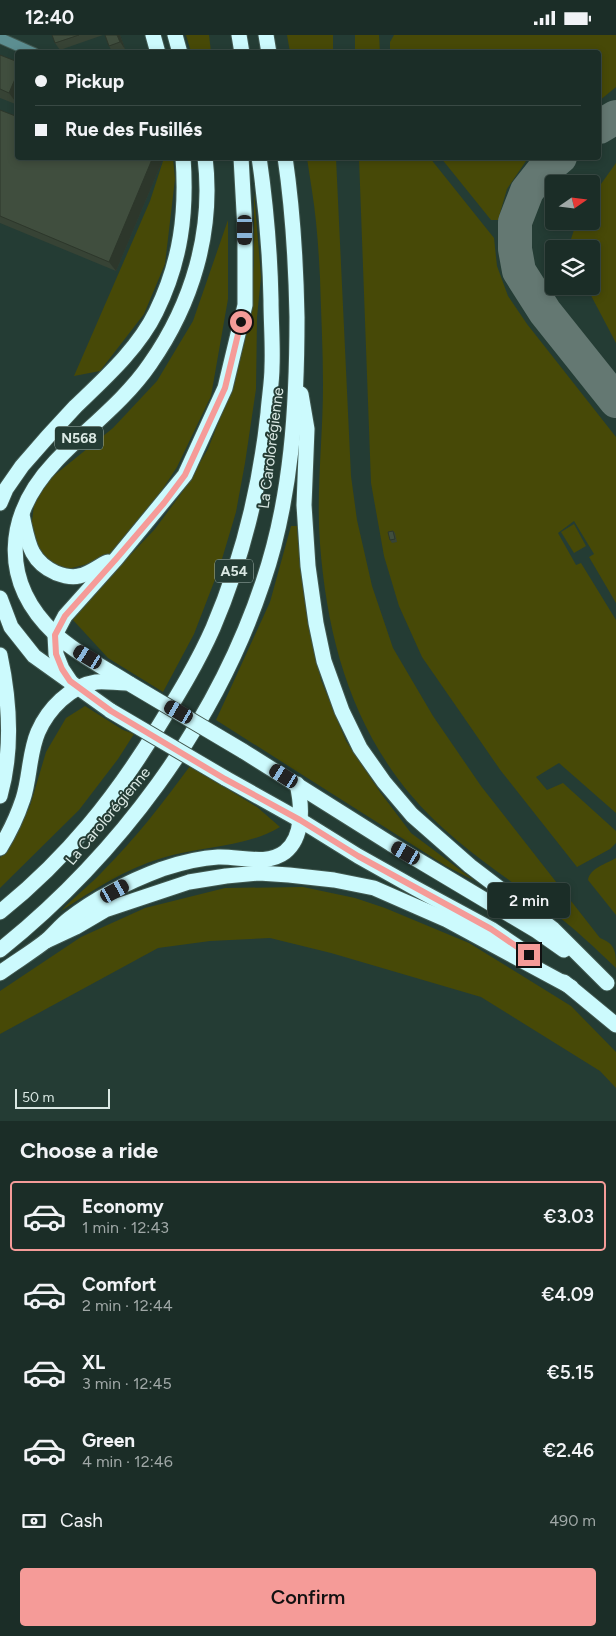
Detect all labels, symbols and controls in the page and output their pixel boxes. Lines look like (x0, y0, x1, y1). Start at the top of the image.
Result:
text: 12:40 (25, 6, 74, 29)
text: Pickup (65, 70, 124, 93)
text: Rue des Fusillés (65, 118, 202, 141)
north arrow (545, 175, 600, 230)
map controls (545, 175, 600, 295)
car (237, 215, 252, 245)
button: layers (545, 240, 600, 295)
route start (230, 311, 252, 333)
street label: La Carolorégienne (255, 386, 287, 510)
road number: N568 (55, 427, 103, 449)
road number: A54 (215, 559, 253, 583)
car (71, 643, 104, 671)
car (162, 698, 195, 726)
car (267, 762, 300, 790)
street label: La Carolorégienne (62, 763, 154, 869)
car (389, 839, 422, 867)
car (98, 877, 131, 905)
callout: 2 min (488, 883, 570, 917)
text: 2 min (509, 891, 549, 910)
route end (518, 944, 540, 966)
scale bar (15, 1086, 110, 1109)
text: 50 m (22, 1089, 54, 1106)
text: Choose a ride (20, 1137, 158, 1164)
icon: car (22, 1194, 67, 1239)
text: Economy (82, 1195, 164, 1218)
text: €3.03 (543, 1205, 594, 1228)
text: 1 min · 12:43 (82, 1218, 169, 1237)
icon: car (22, 1272, 67, 1317)
text: Comfort (82, 1273, 157, 1296)
text: €4.09 (542, 1283, 594, 1306)
text: 2 min · 12:44 (82, 1296, 173, 1315)
icon: car (22, 1350, 67, 1395)
text: XL (82, 1351, 105, 1374)
text: €5.15 (547, 1361, 594, 1384)
text: 3 min · 12:45 (82, 1374, 172, 1393)
icon: car (22, 1428, 67, 1473)
text: Green (82, 1429, 135, 1452)
text: €2.46 (543, 1439, 594, 1462)
text: 4 min · 12:46 (82, 1452, 173, 1471)
icon: cash (20, 1507, 48, 1535)
text: Cash (60, 1509, 103, 1532)
text: 490 m (549, 1511, 596, 1530)
button: Confirm (20, 1568, 596, 1626)

